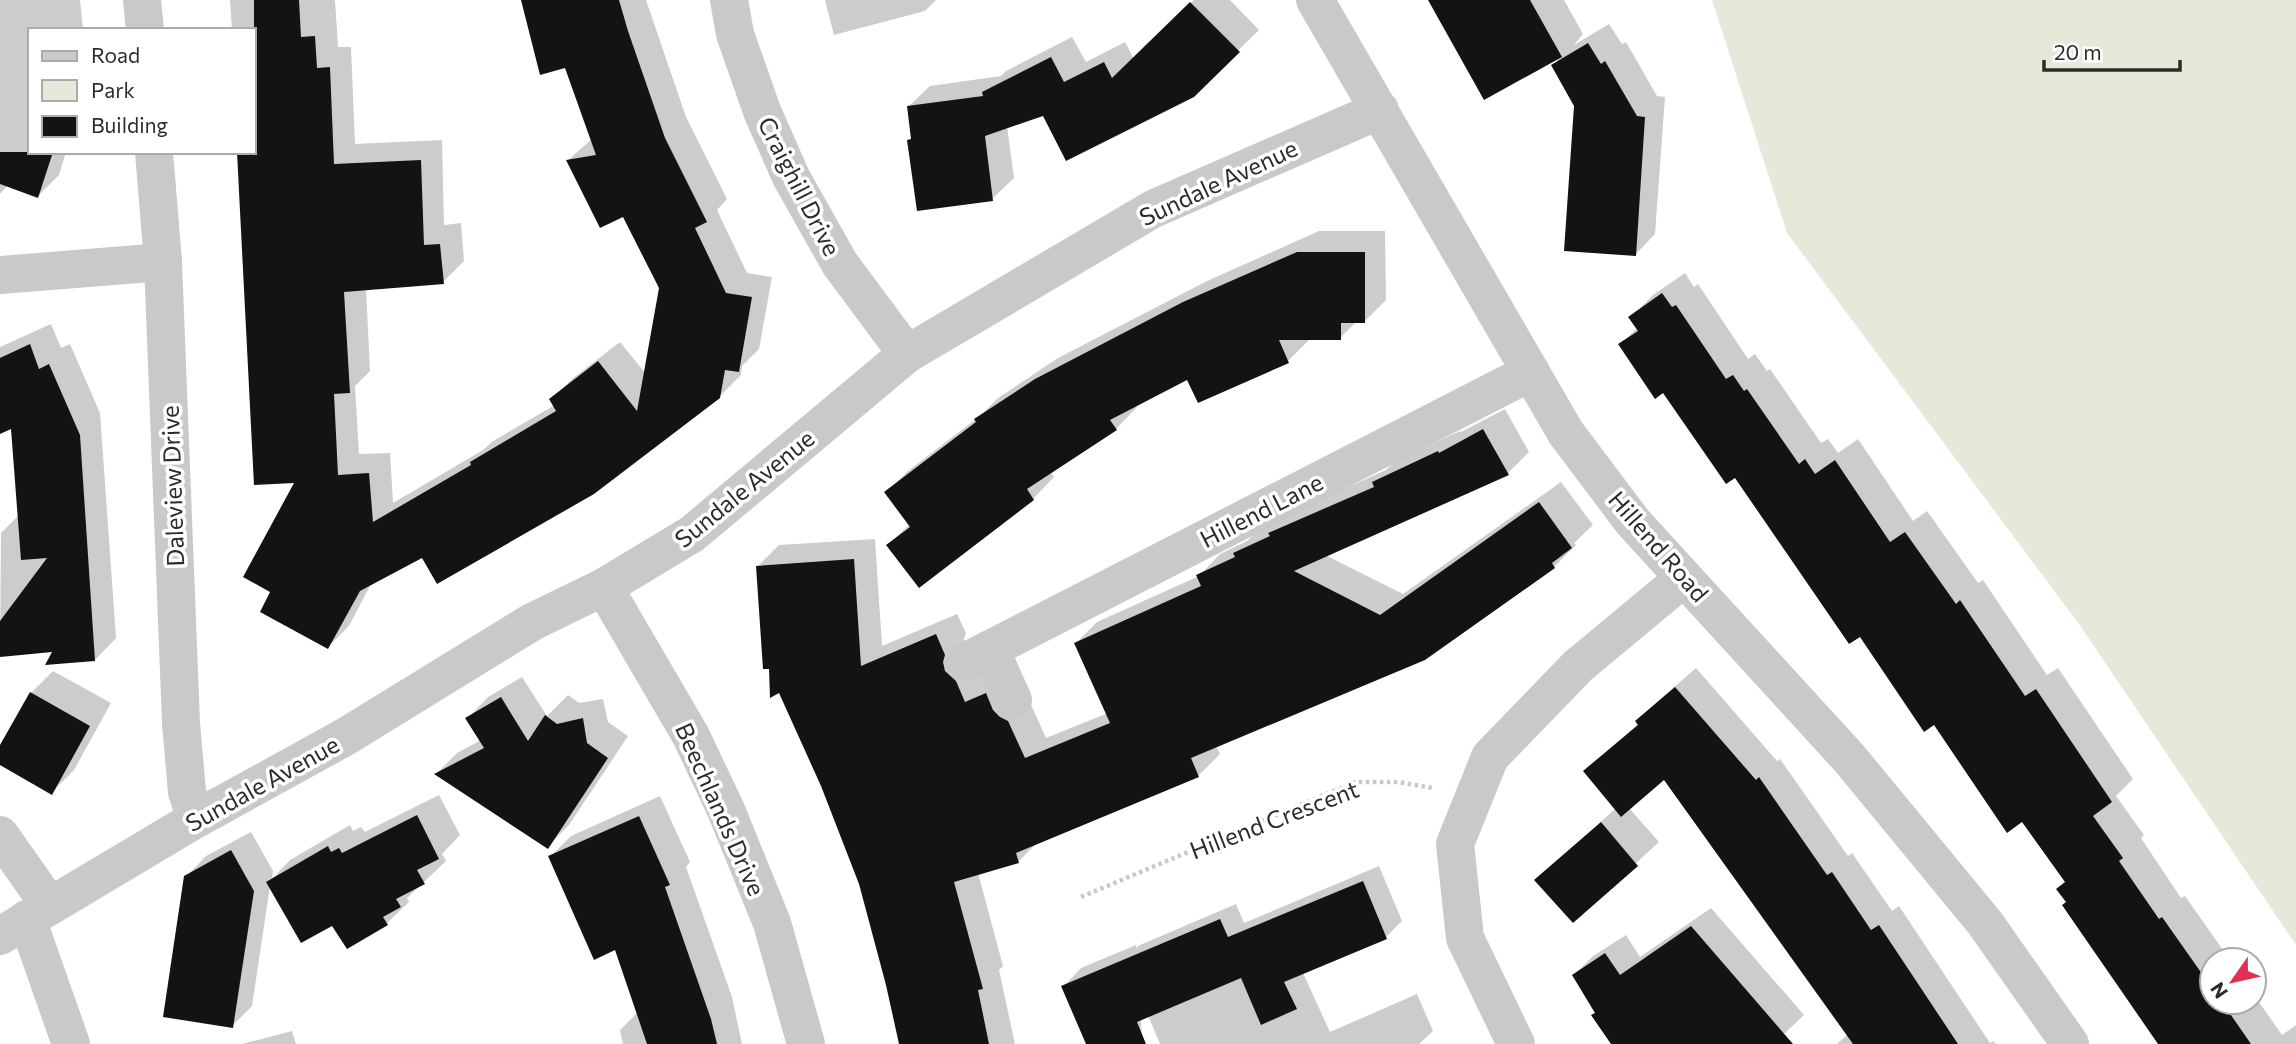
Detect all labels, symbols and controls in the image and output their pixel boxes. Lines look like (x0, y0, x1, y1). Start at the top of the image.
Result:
legend (28, 28, 256, 154)
scale bar (2044, 28, 2180, 72)
text: 20 m (2054, 39, 2102, 64)
text: Road (91, 42, 140, 67)
text: Park (91, 77, 135, 102)
text: Building (91, 112, 168, 137)
street label: Craighill Drive (753, 112, 847, 260)
street label: Sundale Avenue (1134, 133, 1302, 231)
street label: Daleview Drive (155, 405, 189, 567)
street label: Sundale Avenue (668, 423, 820, 553)
street label: Hillend Lane (1195, 467, 1327, 553)
street label: Hillend Road (1603, 485, 1715, 607)
street label: Beechlands Drive (670, 718, 772, 900)
street label: Sundale Avenue (180, 729, 344, 837)
street label: Hillend Crescent (1185, 773, 1363, 865)
north arrow (2198, 946, 2268, 1016)
text: N (2205, 978, 2232, 1003)

